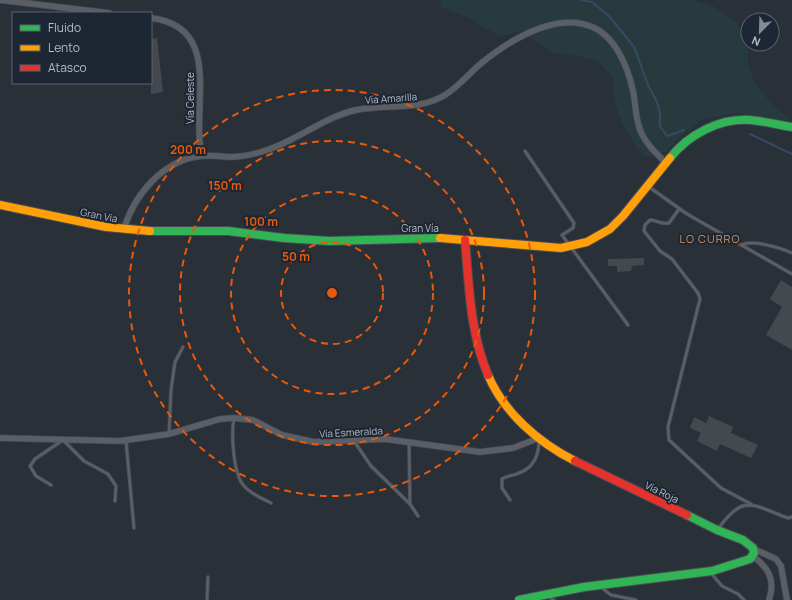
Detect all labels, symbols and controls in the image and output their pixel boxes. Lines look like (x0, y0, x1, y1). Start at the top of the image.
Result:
legend (12, 12, 152, 84)
north arrow (740, 12, 780, 52)
text: Fluido (48, 19, 81, 36)
text: N (749, 33, 762, 50)
text: Lento (48, 39, 80, 56)
text: Atasco (48, 59, 87, 76)
street label: Vía Celeste (183, 72, 197, 124)
street label: Vía Amarilla (364, 89, 418, 107)
text: 200 m (170, 141, 206, 158)
text: 150 m (208, 177, 242, 194)
street label: Gran Vía (79, 205, 119, 225)
text: 100 m (244, 213, 278, 230)
street label: Gran Vía (401, 221, 439, 235)
district label: LO CURRO (680, 231, 740, 246)
text: 50 m (282, 248, 310, 265)
centre of rings (325, 286, 339, 300)
street label: Vía Esmeralda (319, 423, 383, 441)
street label: Vía Roja (643, 478, 681, 506)

